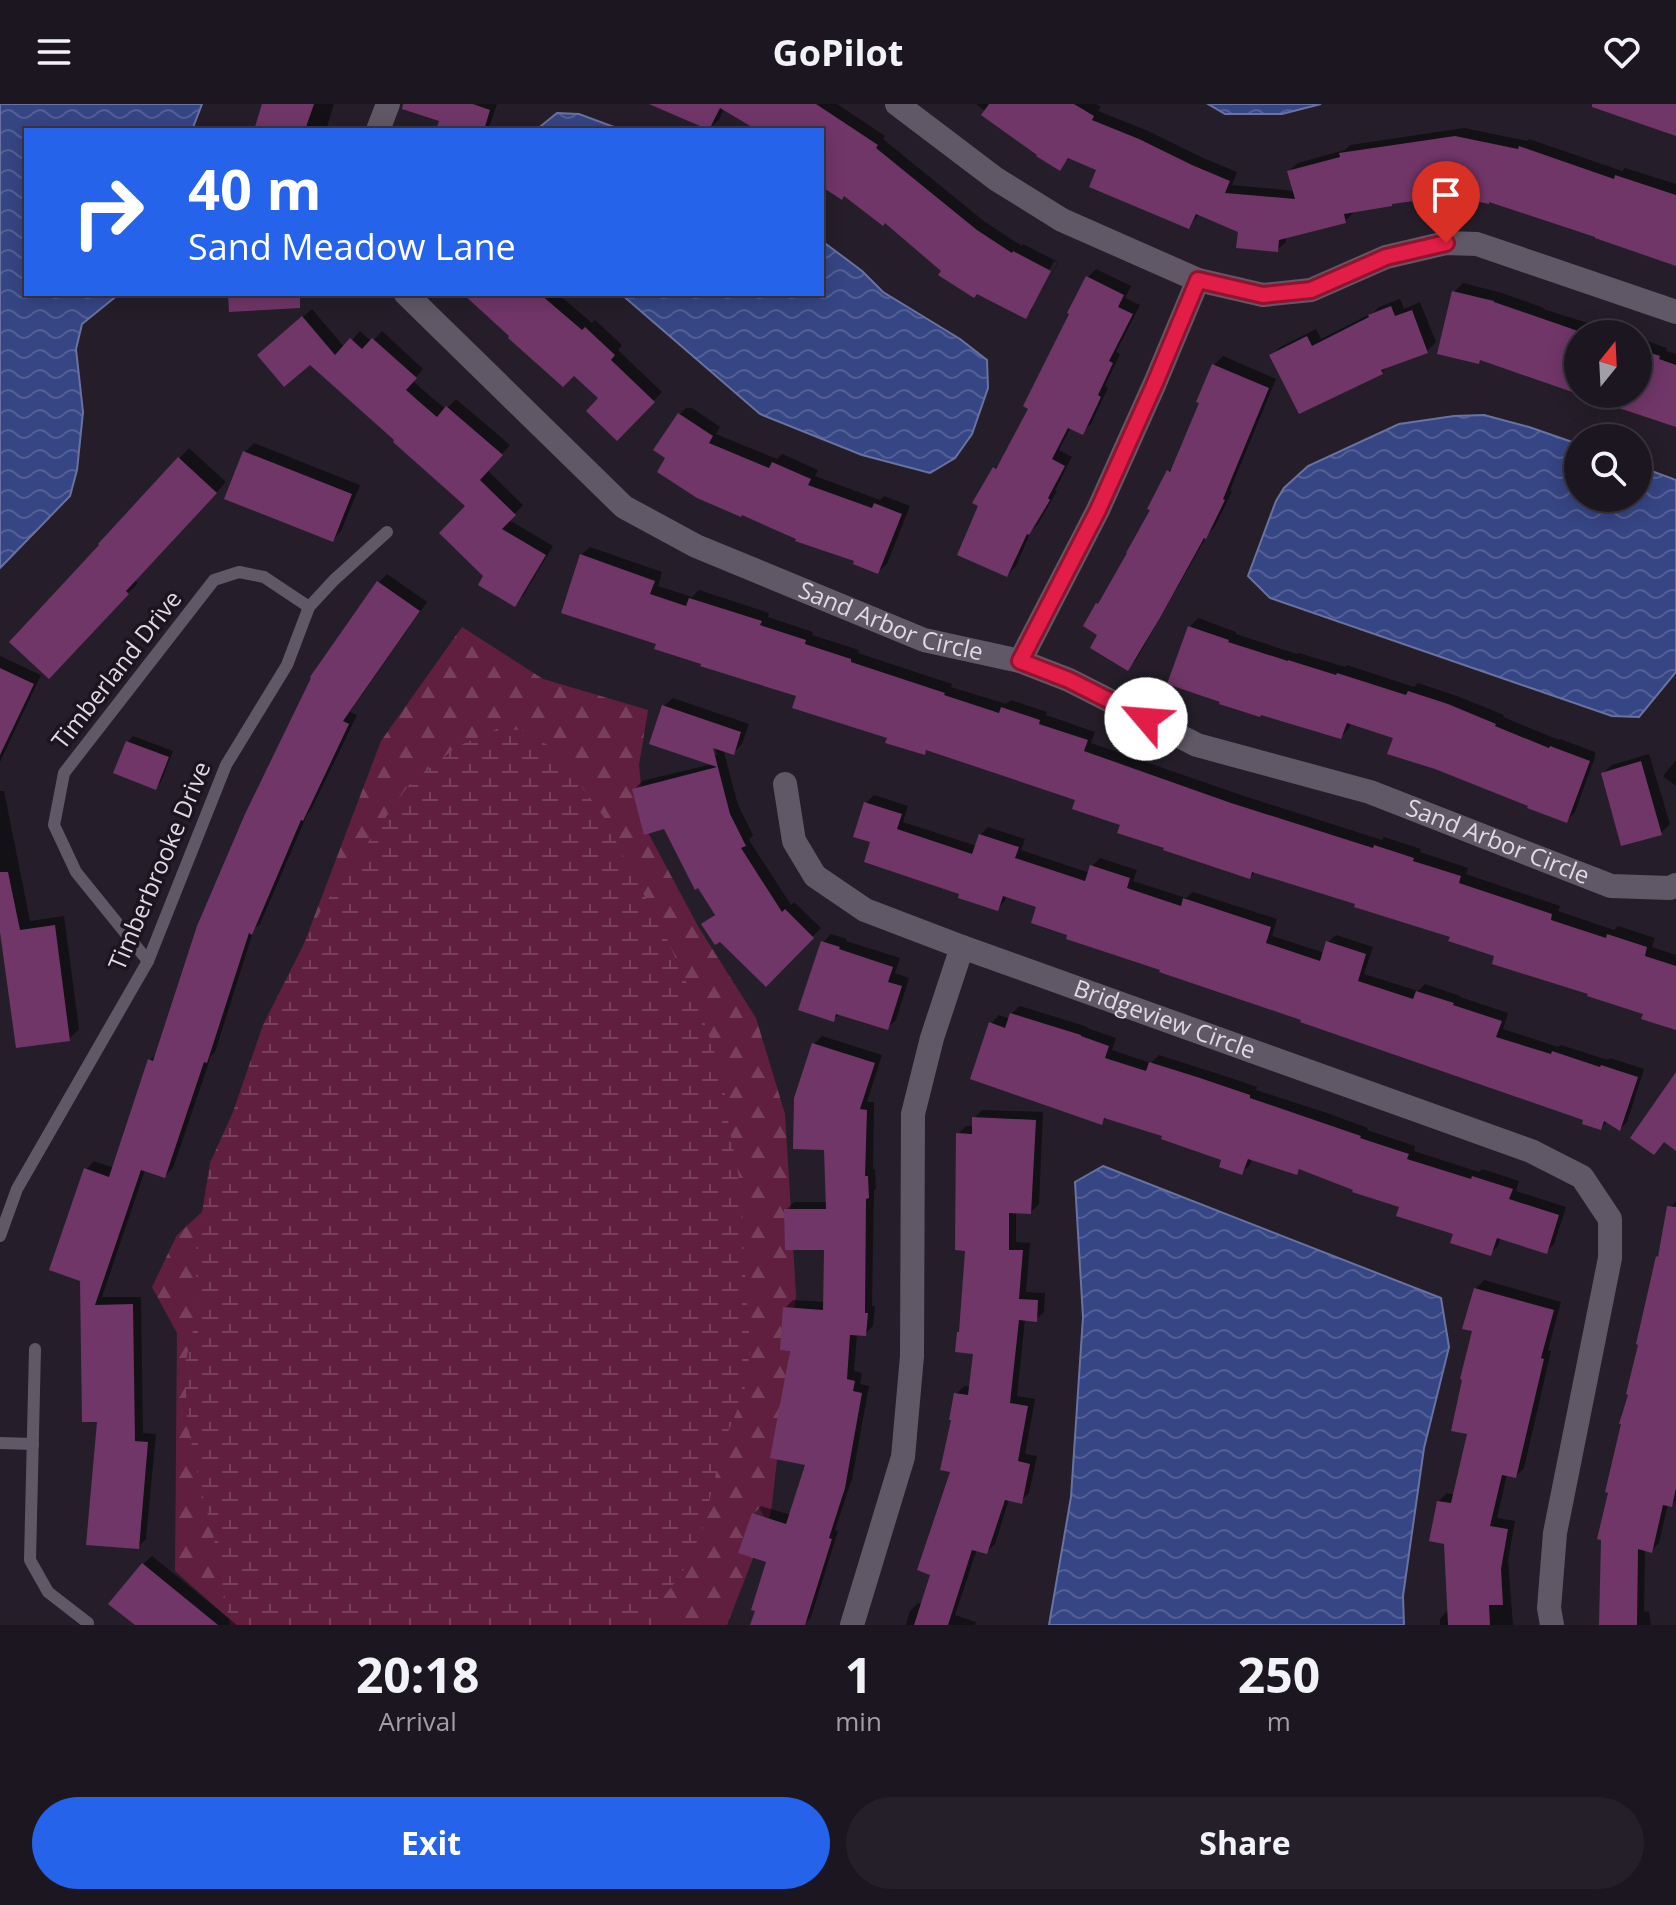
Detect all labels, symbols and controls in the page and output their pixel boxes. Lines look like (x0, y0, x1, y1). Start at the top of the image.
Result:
text: GoPilot (773, 28, 903, 77)
icon: menu (32, 30, 76, 74)
icon: heart (1600, 30, 1644, 74)
text: 40 m (188, 150, 322, 226)
icon: right (56, 160, 160, 264)
pin (1412, 161, 1480, 243)
icon: arrive (1424, 173, 1468, 217)
text: Sand Meadow Lane (188, 222, 516, 271)
north arrow (1564, 320, 1652, 408)
map controls (1564, 320, 1652, 512)
button: search (1564, 424, 1652, 512)
street label: Sand Arbor Circle (794, 572, 986, 667)
street label: Timberland Drive (43, 583, 188, 755)
position arrow (1104, 677, 1188, 761)
street label: Timberbrooke Drive (100, 756, 218, 975)
street label: Sand Arbor Circle (1402, 790, 1595, 891)
street label: Bridgeview Circle (1070, 970, 1261, 1066)
text: 20:18 (356, 1642, 479, 1707)
text: 1 (845, 1642, 872, 1707)
text: 250 (1238, 1642, 1320, 1707)
text: Arrival (378, 1703, 457, 1739)
text: min (835, 1703, 882, 1739)
text: m (1267, 1703, 1291, 1739)
button: Exit (32, 1797, 830, 1889)
button: Share (846, 1797, 1644, 1889)

